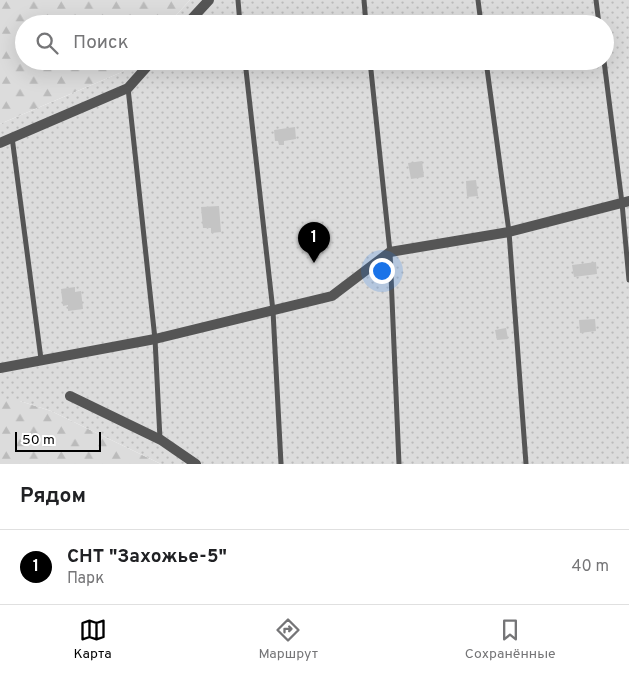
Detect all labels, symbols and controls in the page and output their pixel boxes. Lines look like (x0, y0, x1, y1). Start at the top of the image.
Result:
search box (15, 15, 614, 70)
icon: search (33, 29, 61, 57)
text: Поиск (73, 31, 129, 55)
pin: 1 (298, 222, 330, 263)
your location (369, 258, 395, 284)
scale bar (15, 429, 101, 452)
text: 50 m (22, 432, 55, 449)
text: Рядом (20, 483, 86, 510)
text: СНТ "Захожье-5" (67, 545, 227, 569)
text: 1 (33, 557, 39, 577)
text: 40 m (571, 557, 609, 577)
text: Парк (67, 569, 104, 589)
tab: Карта (73, 616, 112, 663)
tab: Маршрут (258, 616, 318, 663)
tab: Сохранённые (465, 616, 556, 663)

